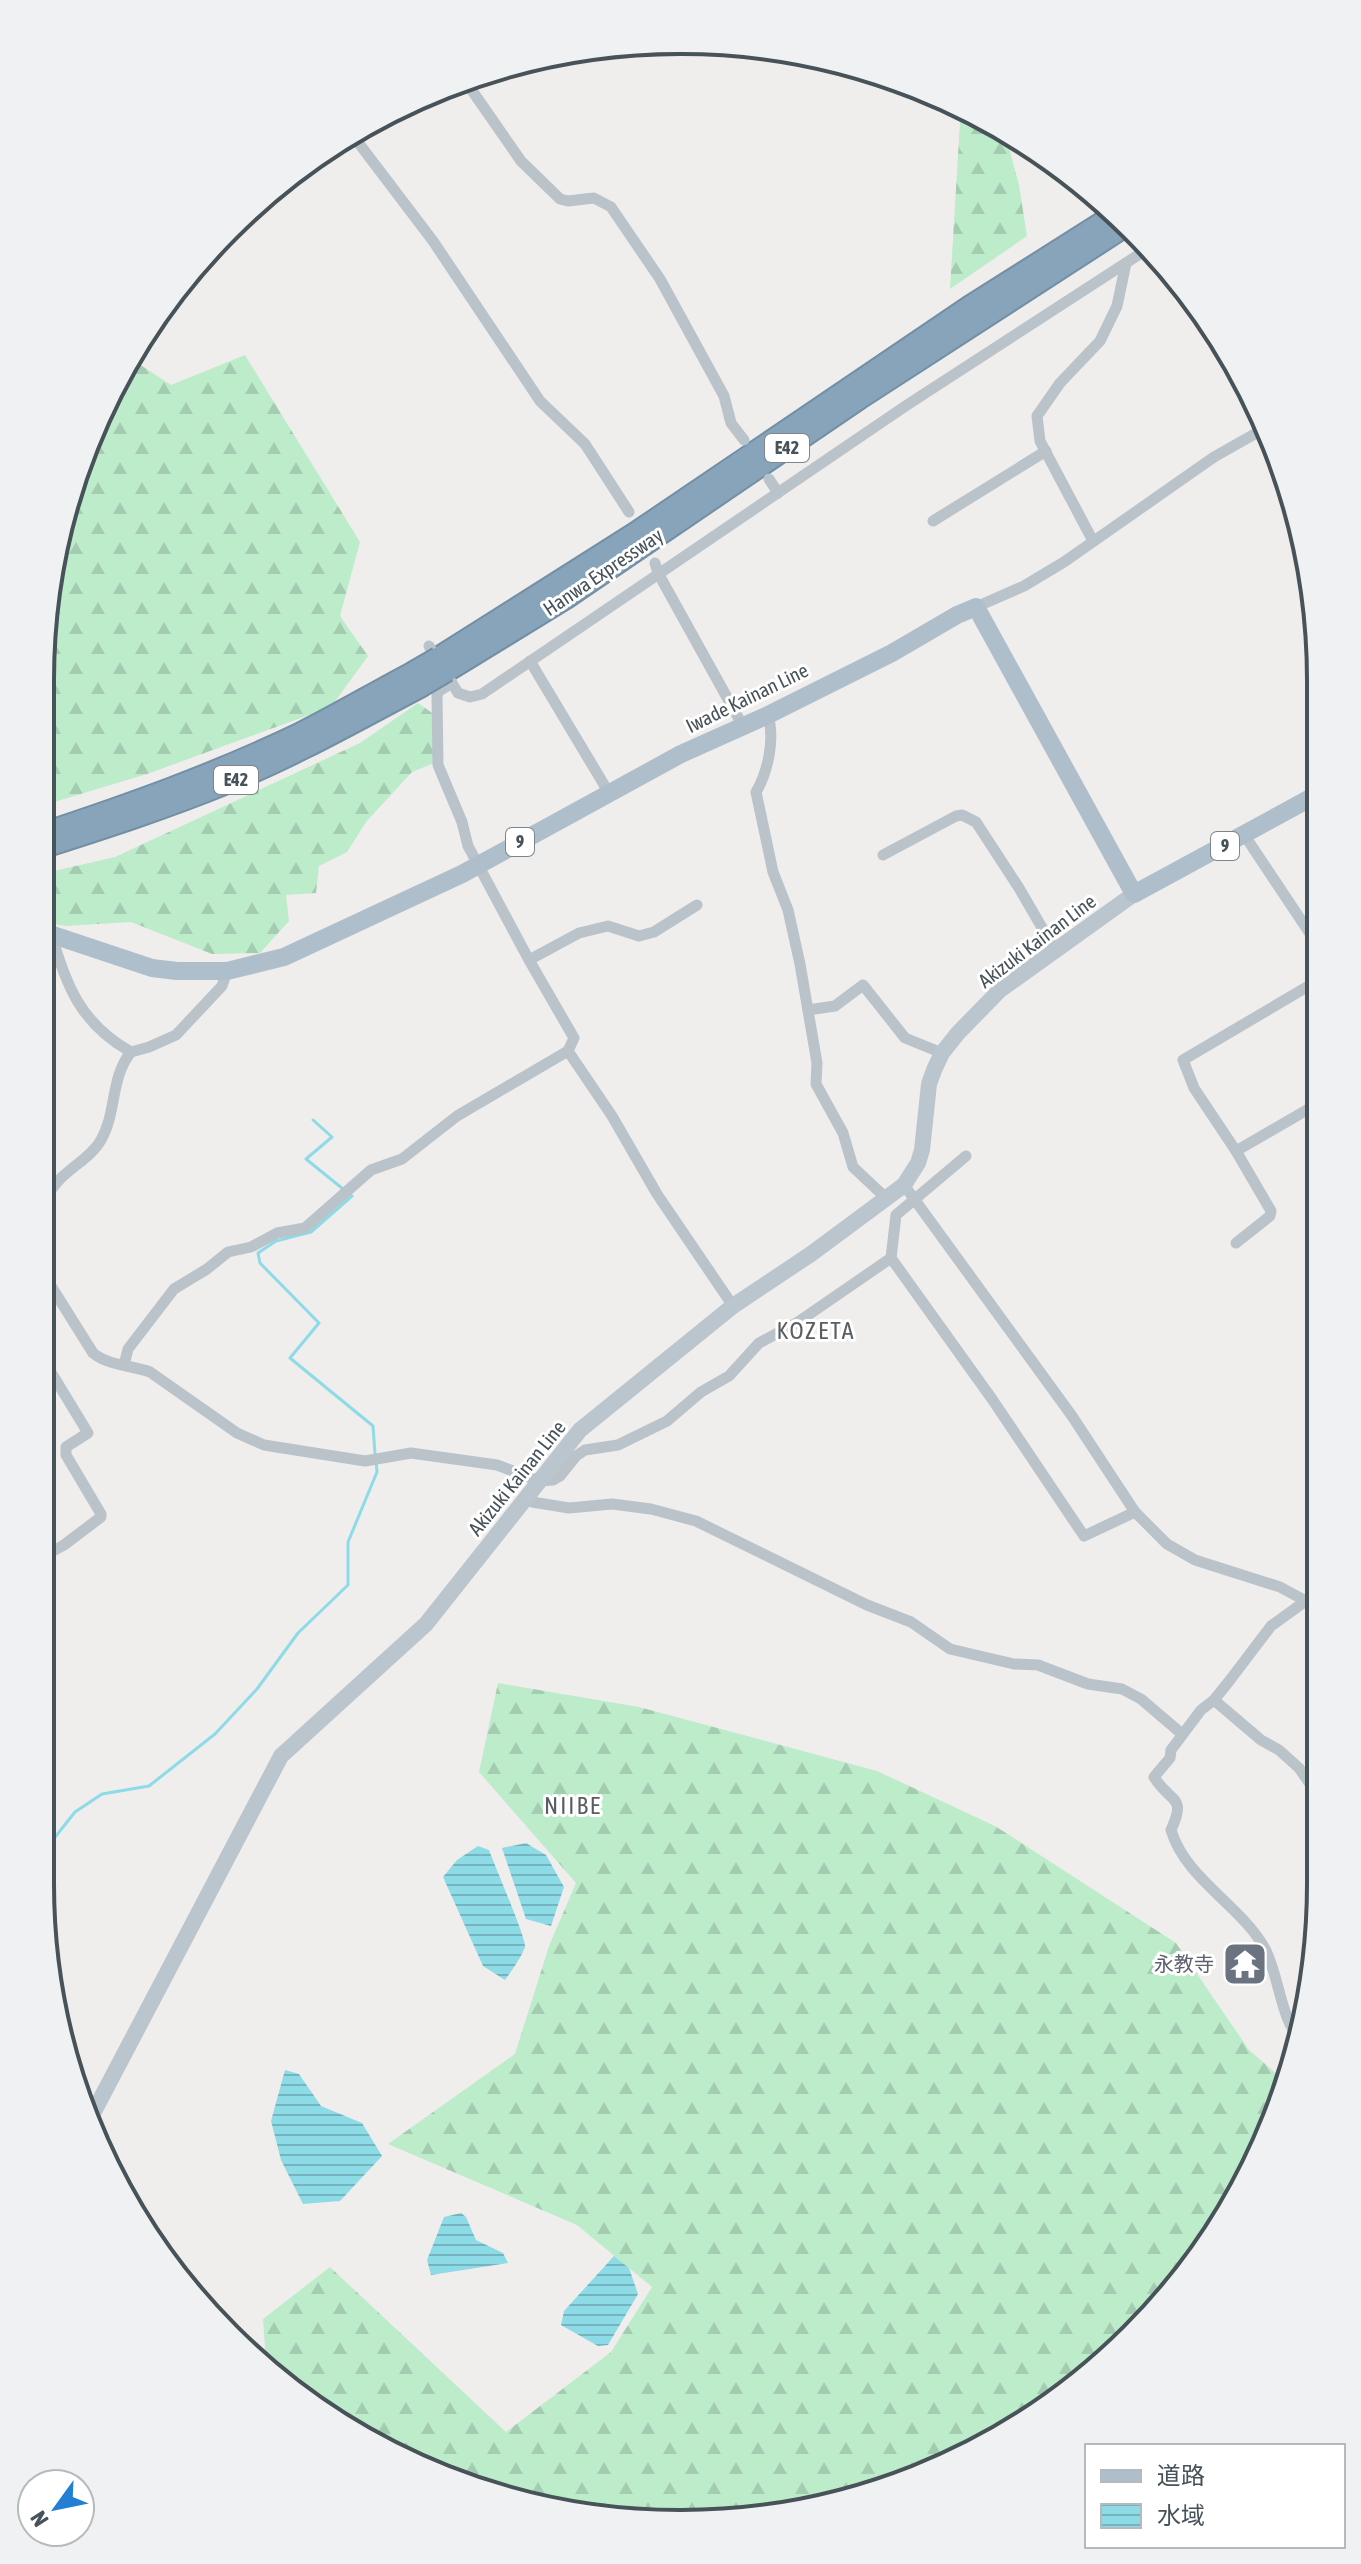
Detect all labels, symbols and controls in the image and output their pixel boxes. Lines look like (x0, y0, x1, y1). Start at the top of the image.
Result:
road number: E42 (765, 434, 809, 462)
street label: Hanwa Expressway (539, 523, 667, 620)
street label: Iwade Kainan Line (682, 658, 812, 737)
road number: E42 (214, 766, 258, 794)
road number: 9 (506, 828, 534, 856)
road number: 9 (1211, 832, 1239, 860)
street label: Akizuki Kainan Line (974, 889, 1100, 992)
district label: KOZETA (777, 1317, 855, 1344)
street label: Akizuki Kainan Line (463, 1416, 570, 1540)
district label: NIIBE (544, 1792, 602, 1819)
temple icon: 永教寺 (1221, 1940, 1269, 1988)
place label: 永教寺 (1154, 1952, 1214, 1975)
legend (1085, 2444, 1345, 2548)
text: 道路 (1157, 2462, 1205, 2489)
north arrow (16, 2468, 96, 2548)
text: 水域 (1157, 2502, 1205, 2529)
text: N (25, 2506, 54, 2531)

